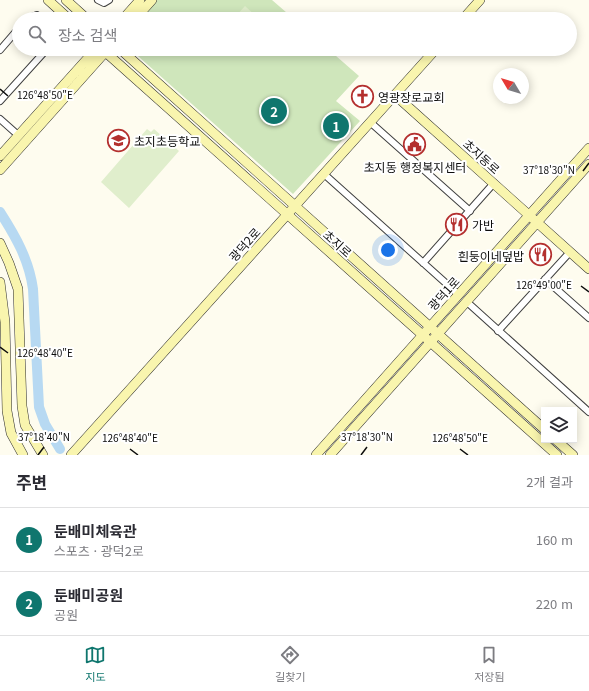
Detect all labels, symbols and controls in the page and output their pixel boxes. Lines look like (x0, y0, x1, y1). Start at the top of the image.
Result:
search box (12, 12, 577, 56)
icon: search (26, 23, 48, 45)
text: 장소 검색 (58, 24, 117, 45)
north arrow (493, 68, 529, 104)
church icon: 영광장로교회 (349, 83, 375, 109)
text: 126°48'50"E (17, 87, 73, 102)
place label: 영광장로교회 (378, 88, 444, 105)
pin: 2 (261, 96, 287, 126)
pin: 1 (323, 111, 349, 141)
school or university icon: 초지초등학교 (106, 127, 132, 153)
place label: 초지초등학교 (134, 132, 200, 149)
public building icon: 초지동 행정복지센터 (402, 132, 428, 158)
street label: 초지동로 (460, 135, 504, 177)
place label: 초지동 행정복지센터 (364, 158, 466, 175)
text: 37°18'30"N (523, 162, 575, 177)
restaurant icon: 가반 (443, 211, 469, 237)
place label: 가반 (472, 216, 494, 233)
street label: 광덕2로 (224, 224, 264, 264)
street label: 초지로 (320, 226, 356, 260)
your location (378, 240, 398, 260)
restaurant icon: 흰둥이네덮밥 (527, 242, 553, 268)
place label: 흰둥이네덮밥 (458, 247, 524, 264)
street label: 광덕1로 (423, 273, 463, 313)
text: 126°49'00"E (516, 277, 572, 292)
text: 126°48'40"E (17, 345, 73, 360)
map controls (541, 407, 577, 443)
button: layers (541, 407, 577, 443)
text: 37°18'40"N (18, 429, 70, 444)
text: 37°18'30"N (341, 429, 393, 444)
text: 126°48'40"E (102, 430, 158, 445)
text: 126°48'50"E (432, 430, 488, 445)
text: 주변 (16, 469, 47, 494)
text: 2개 결과 (526, 472, 573, 491)
text: 둔배미체육관 (54, 520, 137, 541)
text: 1 (25, 530, 33, 549)
text: 160 m (536, 530, 573, 549)
text: 스포츠 · 광덕2로 (54, 541, 144, 560)
text: 둔배미공원 (54, 584, 123, 605)
text: 2 (25, 594, 33, 613)
text: 220 m (536, 594, 573, 613)
text: 공원 (54, 605, 78, 624)
tab: 지도 (84, 644, 106, 684)
tab: 길찾기 (275, 644, 306, 684)
tab: 저장됨 (474, 644, 505, 684)

